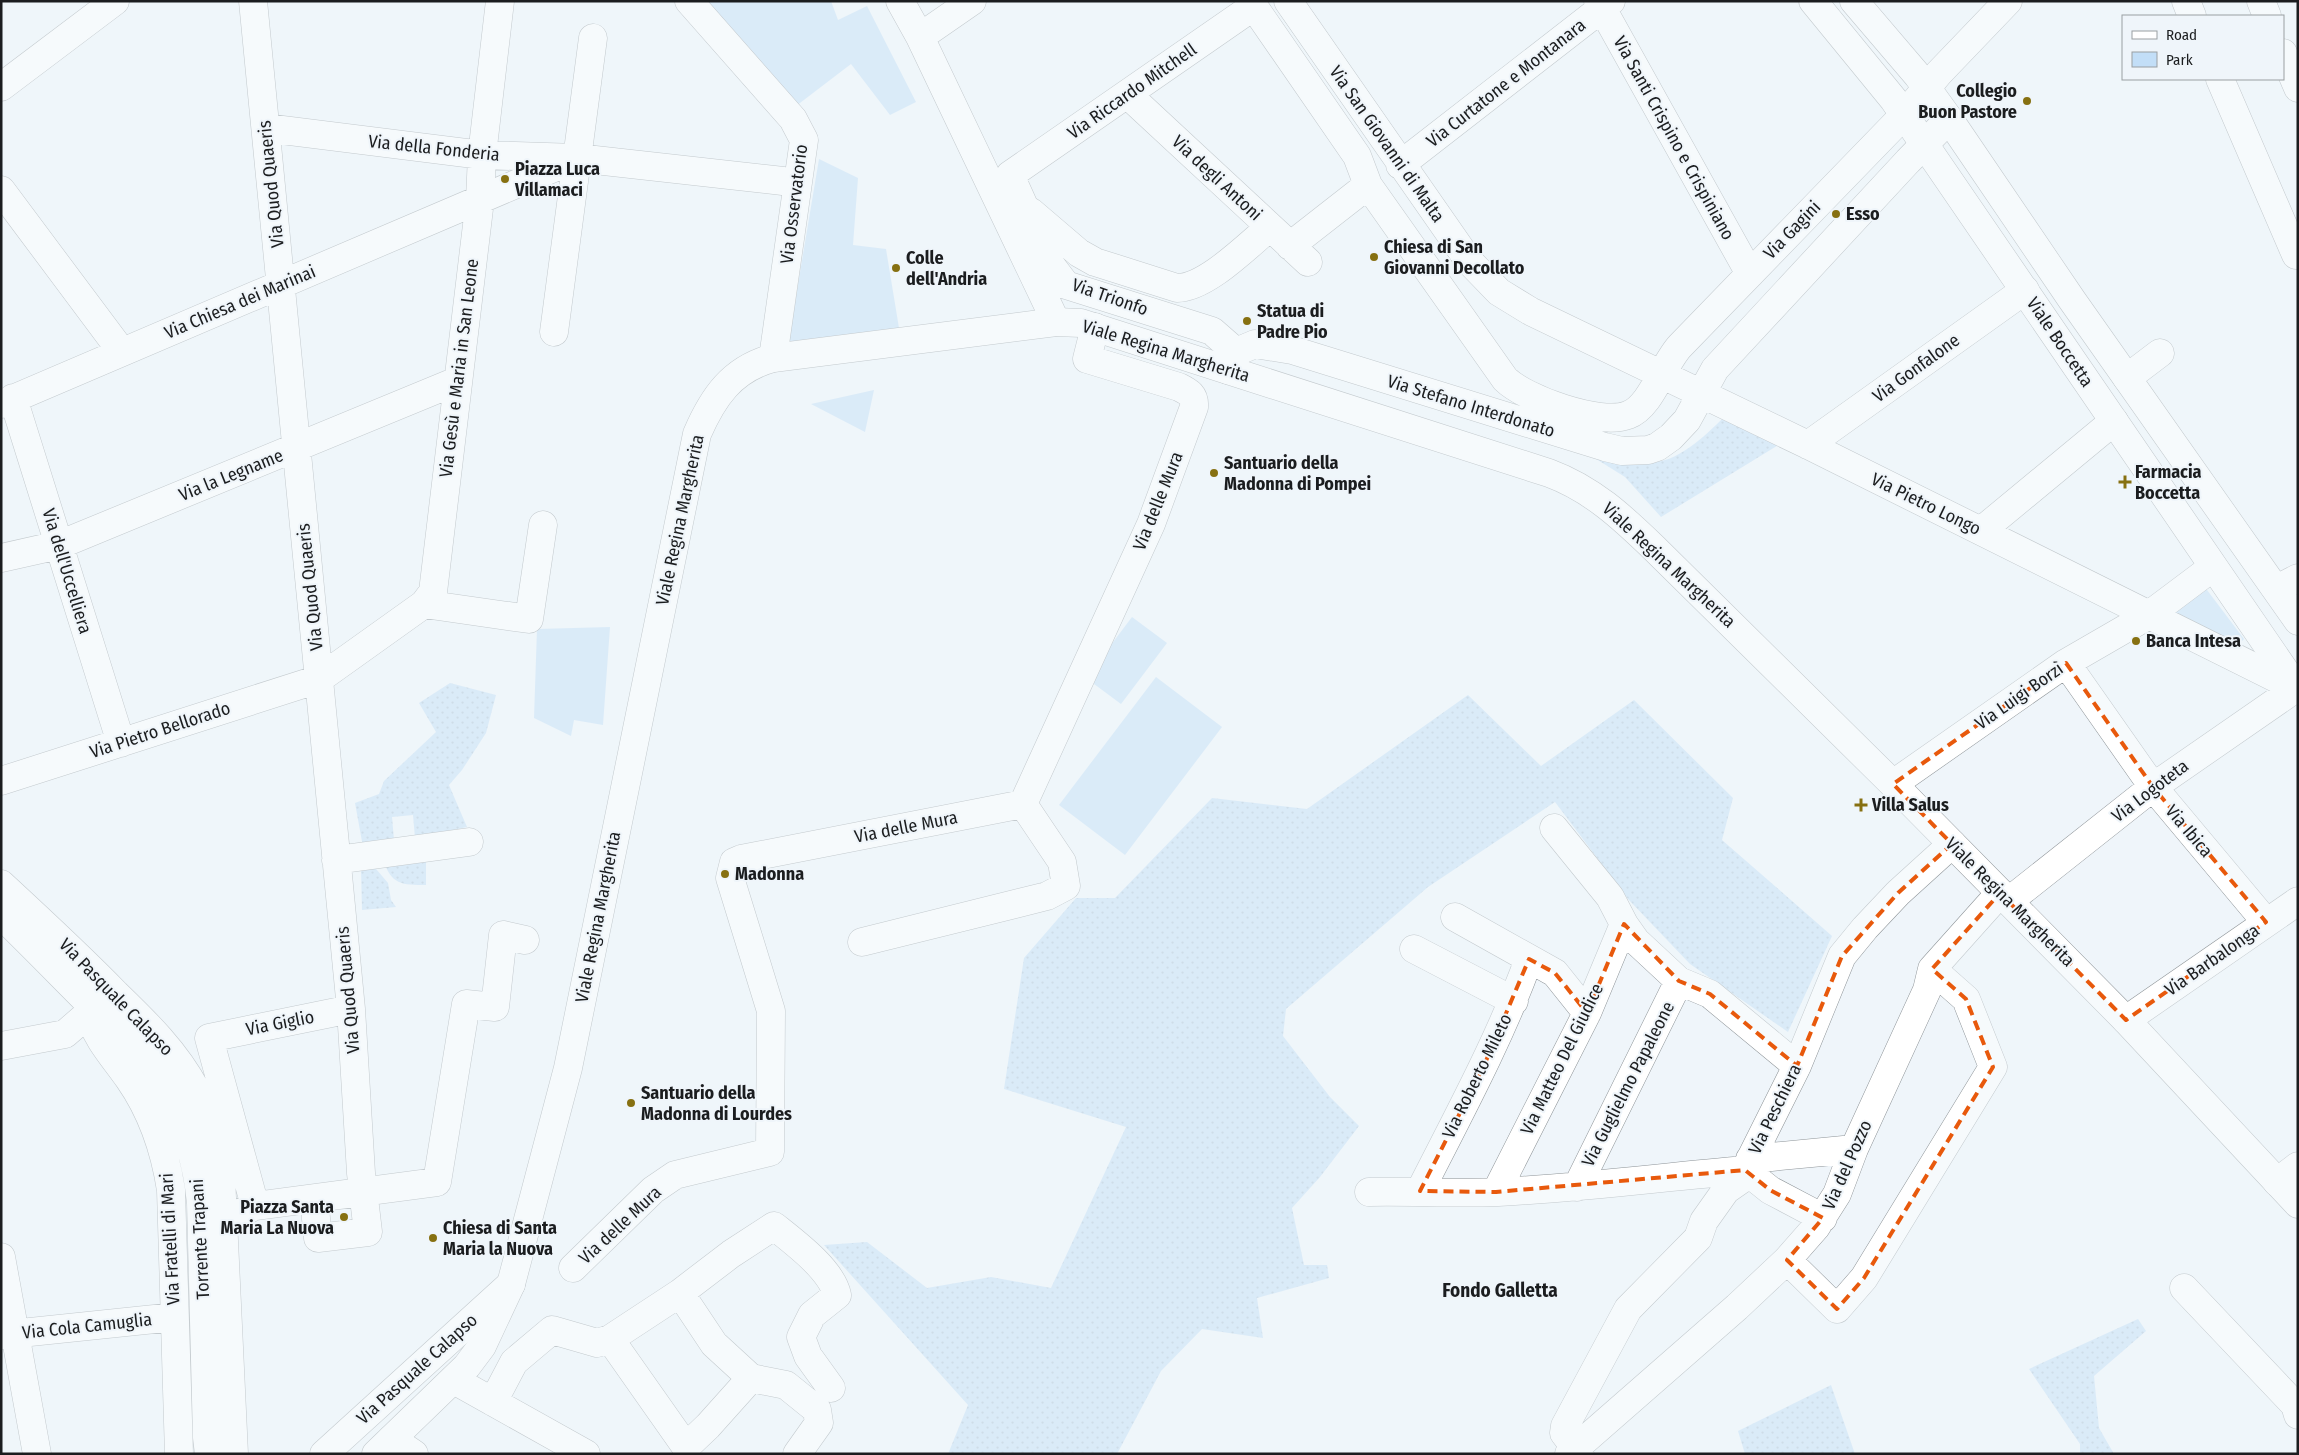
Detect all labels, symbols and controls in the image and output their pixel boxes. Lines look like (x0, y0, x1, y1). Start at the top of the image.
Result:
street label: Via Curtatone e Montanara (1422, 14, 1590, 152)
legend (2122, 15, 2284, 80)
text: Road (2166, 26, 2197, 44)
street label: Via Santi Crispino e Crispiniano (1609, 32, 1739, 244)
street label: Via Riccardo Mitchell (1063, 38, 1201, 144)
text: Park (2166, 51, 2193, 69)
street label: Via San Giovanni di Malta (1325, 62, 1449, 227)
place label: Collegio Buon Pastore (1918, 80, 2017, 123)
marker: Collegio Buon Pastore (2021, 95, 2033, 107)
street label: Via Quod Quaeris (253, 119, 289, 249)
street label: Via della Fonderia (367, 130, 501, 166)
street label: Via degli Antoni (1167, 131, 1267, 225)
street label: Via Osservatorio (776, 143, 812, 265)
place label: Piazza Luca Villamaci (514, 158, 600, 201)
marker: Piazza Luca Villamaci (499, 173, 511, 185)
street label: Via Gagini (1759, 196, 1825, 264)
place label: Esso (1846, 203, 1880, 225)
marker: Esso (1830, 208, 1842, 220)
place label: Chiesa di San Giovanni Decollato (1384, 236, 1525, 279)
place label: Colle dell'Andria (906, 247, 987, 290)
marker: Chiesa di San Giovanni Decollato (1368, 251, 1380, 263)
street label: Via Gesù e Maria in San Leone (435, 257, 483, 478)
street label: Via Chiesa dei Marinai (161, 260, 319, 344)
marker: Colle dell'Andria (890, 262, 902, 274)
street label: Via Trionfo (1069, 274, 1151, 320)
street label: Viale Boccetta (2022, 293, 2098, 391)
place label: Statua di Padre Pio (1257, 300, 1328, 343)
street label: Viale Regina Margherita (1080, 315, 1253, 387)
marker: Statua di Padre Pio (1241, 315, 1253, 327)
street label: Via Gonfalone (1868, 329, 1964, 407)
street label: Via Stefano Interdonato (1384, 370, 1558, 442)
street label: Viale Regina Margherita (651, 432, 709, 607)
street label: Via la Legname (176, 444, 286, 506)
street label: Via delle Mura (1128, 448, 1188, 554)
place label: Santuario della Madonna di Pompei (1224, 452, 1371, 495)
place label: Farmacia Boccetta (2135, 461, 2202, 504)
marker: Santuario della Madonna di Pompei (1208, 467, 1220, 479)
street label: Via Pietro Longo (1868, 468, 1984, 540)
marker: Farmacia Boccetta (2119, 476, 2131, 488)
street label: Viale Regina Margherita (1598, 498, 1740, 632)
street label: Via dell'Uccelliera (37, 506, 97, 636)
street label: Via Quod Quaeris (292, 522, 328, 652)
place label: Banca Intesa (2146, 630, 2241, 652)
marker: Banca Intesa (2130, 635, 2142, 647)
street label: Via Luigi Borzì (1971, 657, 2068, 734)
street label: Via Pietro Bellorado (87, 697, 233, 763)
street label: Via Logoteta (2107, 755, 2193, 827)
place label: Villa Salus (1871, 794, 1949, 816)
marker: Villa Salus (1854, 798, 1868, 812)
street label: Via Ibica (2161, 800, 2217, 862)
street label: Via delle Mura (853, 806, 960, 848)
street label: Viale Regina Margherita (571, 829, 625, 1004)
street label: Viale Regina Margherita (1941, 833, 2079, 971)
place label: Madonna (735, 863, 804, 885)
marker: Madonna (719, 868, 731, 880)
street label: Via Barbalonga (2161, 919, 2264, 1001)
street label: Via Quod Quaeris (331, 925, 365, 1055)
street label: Via Pasquale Calapso (54, 934, 178, 1060)
street label: Via Matteo Del Giudice (1516, 980, 1608, 1138)
street label: Via Guglielmo Papaleone (1577, 998, 1679, 1170)
street label: Via Giglio (244, 1006, 316, 1040)
street label: Via Roberto Mileto (1437, 1010, 1517, 1142)
street label: Via Peschiera (1744, 1060, 1806, 1158)
place label: Santuario della Madonna di Lourdes (641, 1082, 792, 1125)
marker: Santuario della Madonna di Lourdes (625, 1097, 637, 1109)
street label: Via del Pozzo (1817, 1117, 1877, 1213)
street label: Via Fratelli di Mari (156, 1172, 184, 1306)
street label: Torrente Trapani (186, 1178, 214, 1300)
street label: Via delle Mura (574, 1181, 666, 1269)
place label: Piazza Santa Maria La Nuova (221, 1196, 334, 1239)
marker: Piazza Santa Maria La Nuova (338, 1211, 350, 1223)
place label: Chiesa di Santa Maria la Nuova (443, 1217, 557, 1260)
marker: Chiesa di Santa Maria la Nuova (427, 1232, 439, 1244)
district label: Fondo Galletta (1442, 1279, 1558, 1302)
street label: Via Cola Camuglia (21, 1308, 153, 1344)
street label: Via Pasquale Calapso (352, 1309, 482, 1429)

